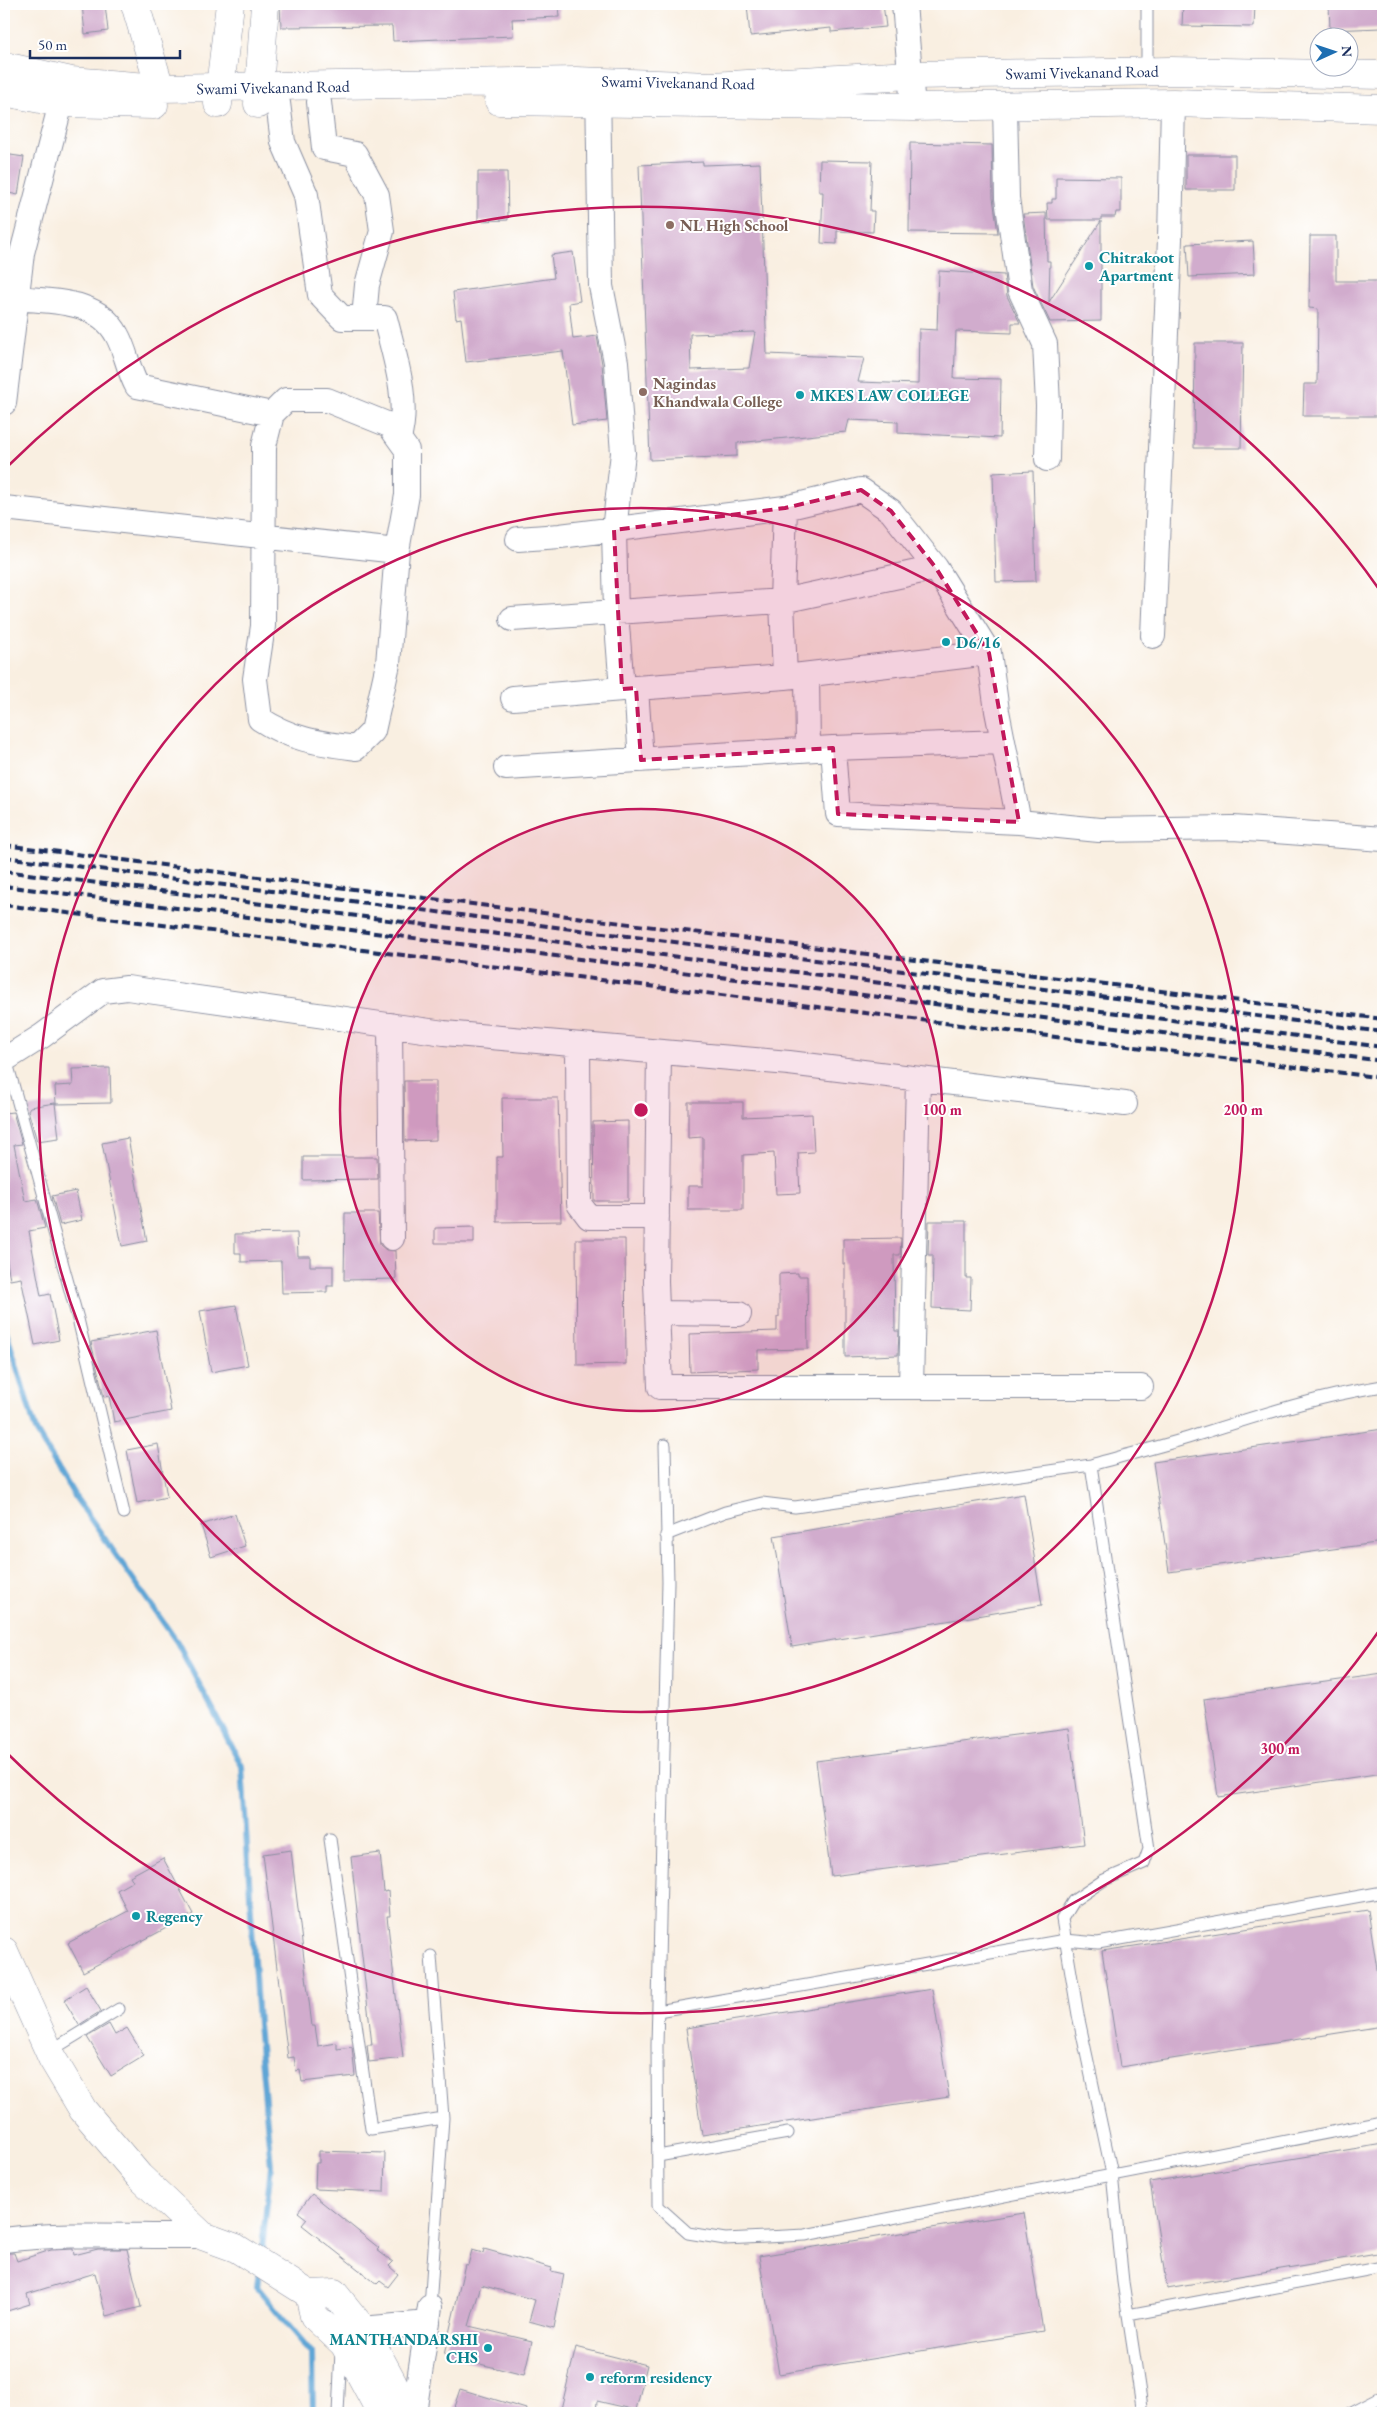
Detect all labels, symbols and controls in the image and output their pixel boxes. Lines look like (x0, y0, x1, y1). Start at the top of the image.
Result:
scale bar (30, 28, 180, 60)
north arrow (1310, 28, 1360, 78)
text: 50 m (38, 35, 67, 54)
text: N (1338, 45, 1356, 58)
street label: Swami Vivekanand Road (1005, 61, 1160, 84)
street label: Swami Vivekanand Road (601, 71, 756, 94)
street label: Swami Vivekanand Road (196, 76, 351, 99)
place label: NL High School (680, 215, 789, 236)
marker: NL High School (664, 219, 676, 231)
place label: Chitrakoot Apartment (1098, 247, 1174, 286)
marker: Chitrakoot Apartment (1083, 260, 1095, 272)
place label: Nagindas Khandwala College (653, 373, 782, 412)
place label: MKES LAW COLLEGE (810, 385, 969, 406)
marker: Nagindas Khandwala College (637, 386, 649, 398)
marker: MKES LAW COLLEGE (794, 389, 806, 401)
place label: D6/16 (956, 632, 1001, 653)
marker: D6/16 (940, 636, 952, 648)
text: 100 m (922, 1100, 962, 1119)
text: 200 m (1223, 1100, 1263, 1119)
centre of rings (632, 1101, 650, 1119)
text: 300 m (1260, 1739, 1300, 1758)
place label: Regency (146, 1906, 203, 1927)
marker: Regency (130, 1910, 142, 1922)
place label: MANTHANDARSHI CHS (329, 2329, 478, 2368)
marker: MANTHANDARSHI CHS (482, 2342, 494, 2354)
place label: reform residency (600, 2367, 712, 2388)
marker: reform residency (584, 2371, 596, 2383)

